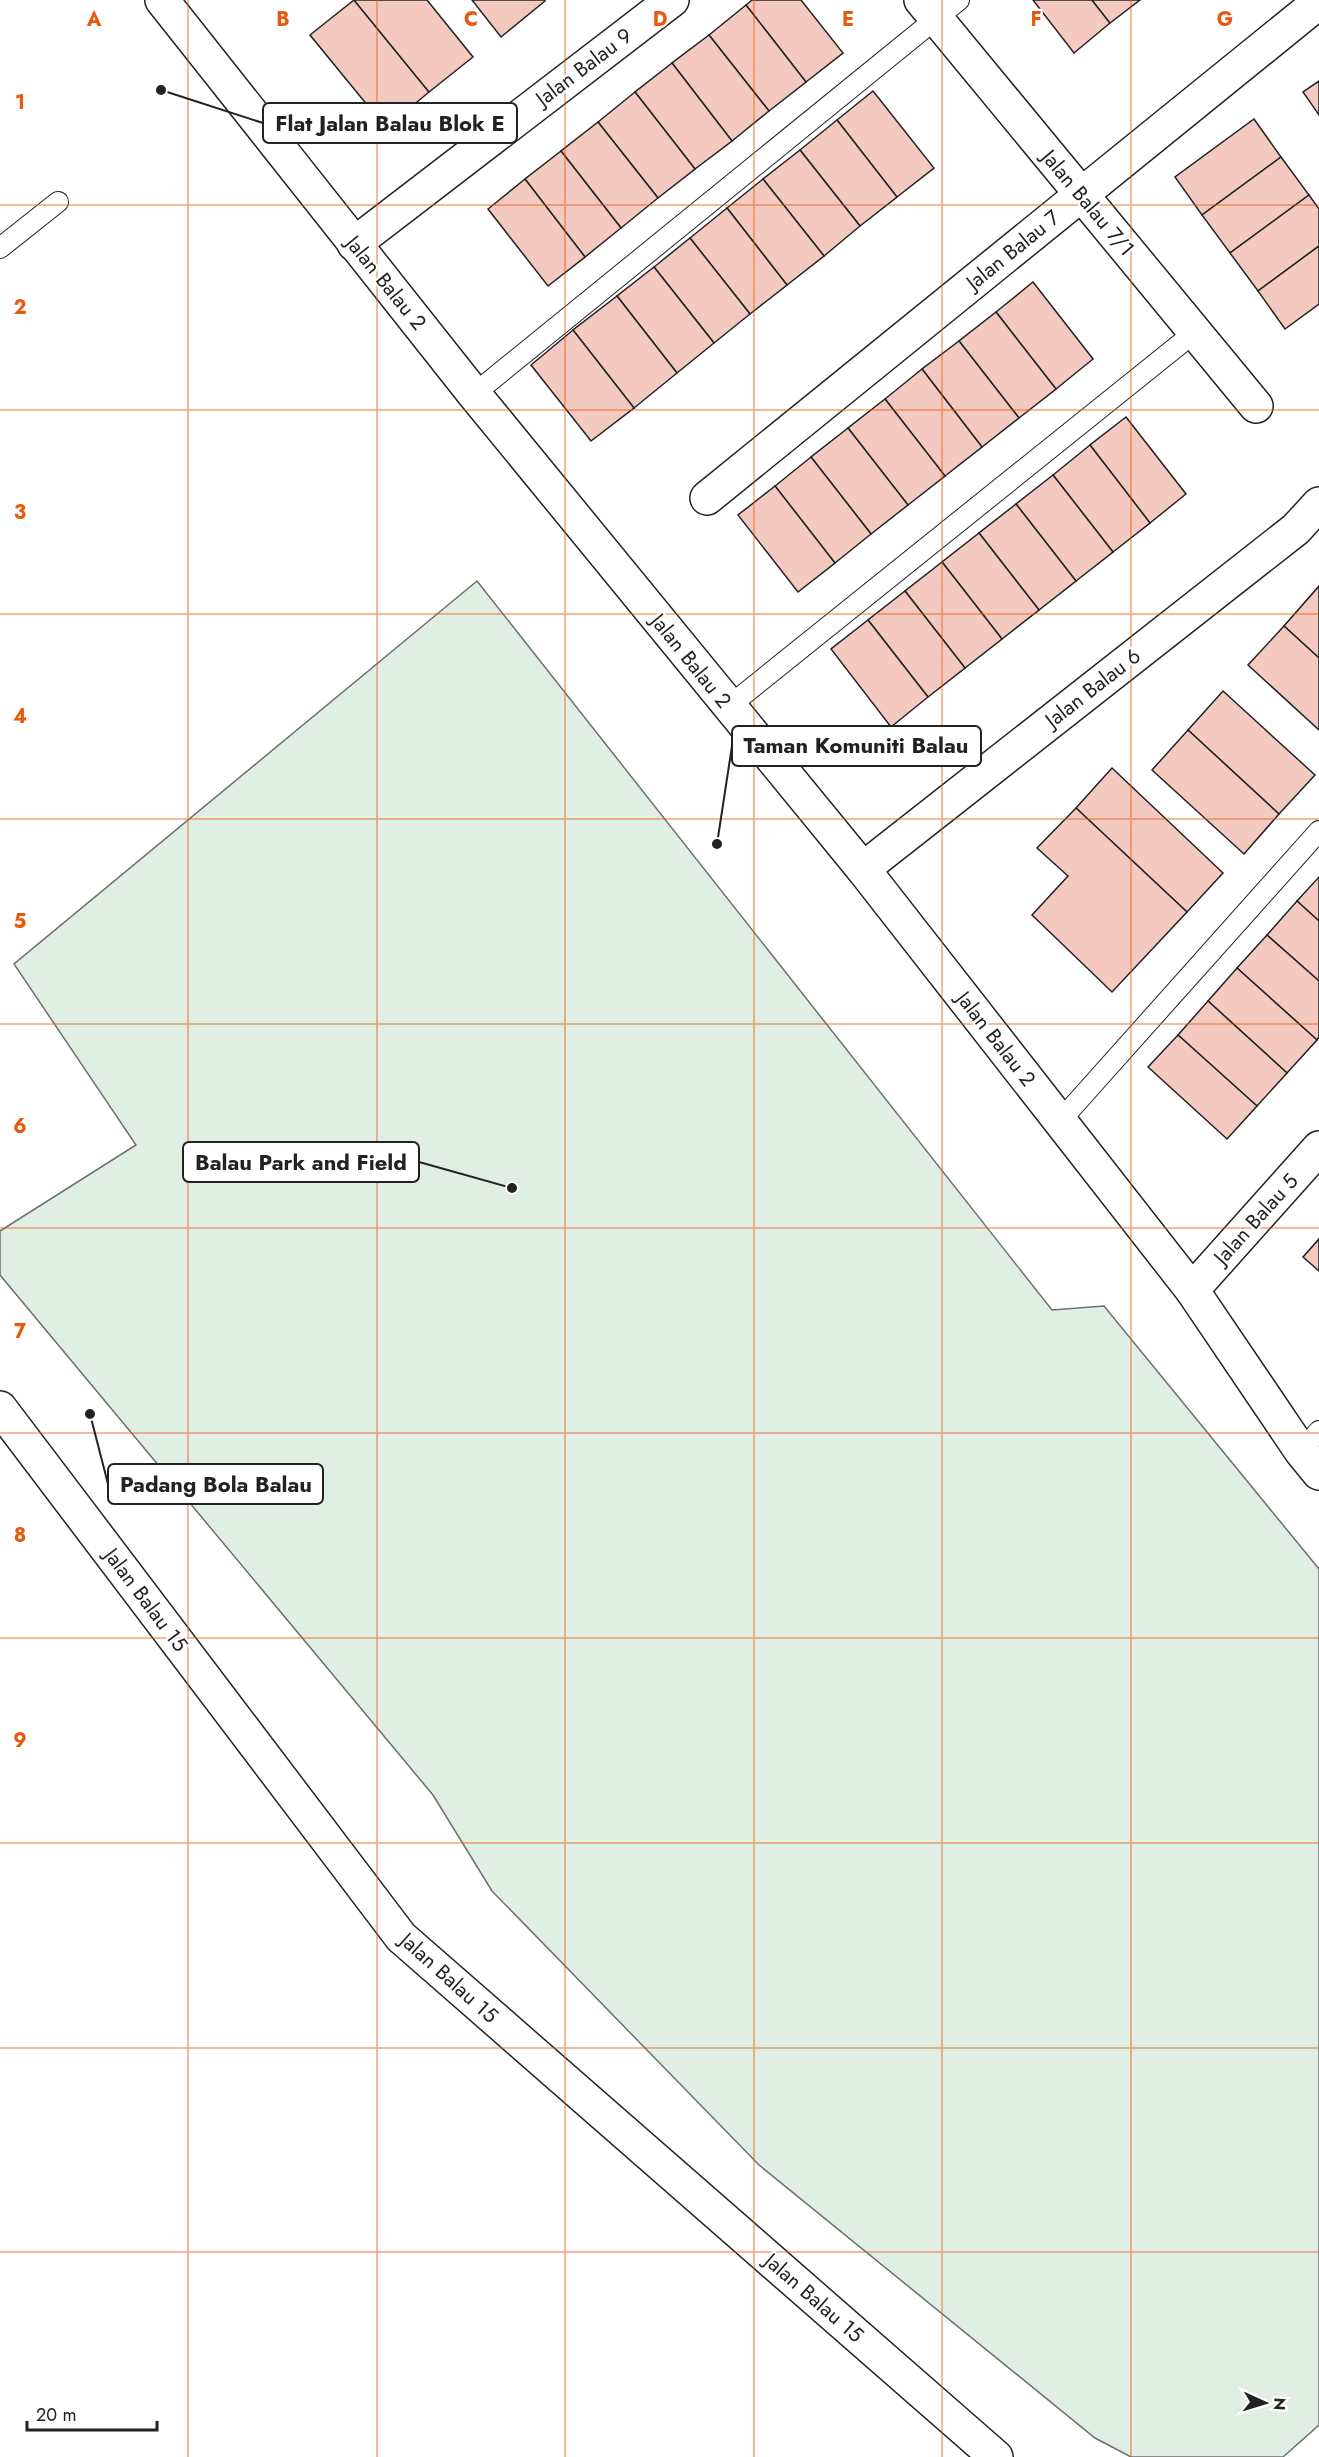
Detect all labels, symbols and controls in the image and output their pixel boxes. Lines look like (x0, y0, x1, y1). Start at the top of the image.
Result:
text: A (86, 5, 102, 34)
text: B (276, 5, 290, 34)
text: C (464, 5, 478, 34)
text: D (653, 5, 667, 34)
text: E (842, 5, 854, 34)
text: F (1030, 5, 1042, 34)
text: G (1217, 5, 1233, 34)
street label: Jalan Balau 9 (527, 21, 638, 115)
text: 1 (15, 88, 25, 117)
callout: Flat Jalan Balau Blok E (263, 103, 517, 143)
text: Flat Jalan Balau Blok E (275, 107, 505, 139)
street label: Jalan Balau 7/1 (1033, 141, 1141, 263)
street label: Jalan Balau 7 (958, 203, 1066, 299)
street label: Jalan Balau 2 (337, 227, 433, 337)
text: 2 (13, 293, 27, 322)
text: 3 (14, 498, 26, 527)
street label: Jalan Balau 2 (642, 605, 738, 715)
street label: Jalan Balau 6 (1037, 641, 1147, 737)
text: 4 (13, 702, 27, 731)
callout: Taman Komuniti Balau (732, 726, 981, 766)
text: Taman Komuniti Balau (744, 729, 968, 761)
text: 5 (14, 907, 27, 936)
street label: Jalan Balau 2 (947, 983, 1043, 1093)
text: 6 (13, 1112, 27, 1141)
callout: Balau Park and Field (183, 1142, 419, 1182)
text: Balau Park and Field (195, 1146, 407, 1178)
street label: Jalan Balau 5 (1205, 1167, 1305, 1273)
text: 7 (14, 1317, 27, 1346)
callout: Padang Bola Balau (108, 1464, 323, 1504)
text: Padang Bola Balau (120, 1468, 312, 1500)
text: 8 (14, 1521, 26, 1550)
street label: Jalan Balau 15 (95, 1540, 195, 1658)
text: 9 (13, 1726, 27, 1755)
street label: Jalan Balau 15 (391, 1924, 505, 2030)
street label: Jalan Balau 15 (756, 2244, 870, 2350)
north arrow (1235, 2373, 1295, 2433)
scale bar (27, 2394, 158, 2432)
text: N (1268, 2397, 1291, 2411)
text: 20 m (36, 2402, 76, 2428)

